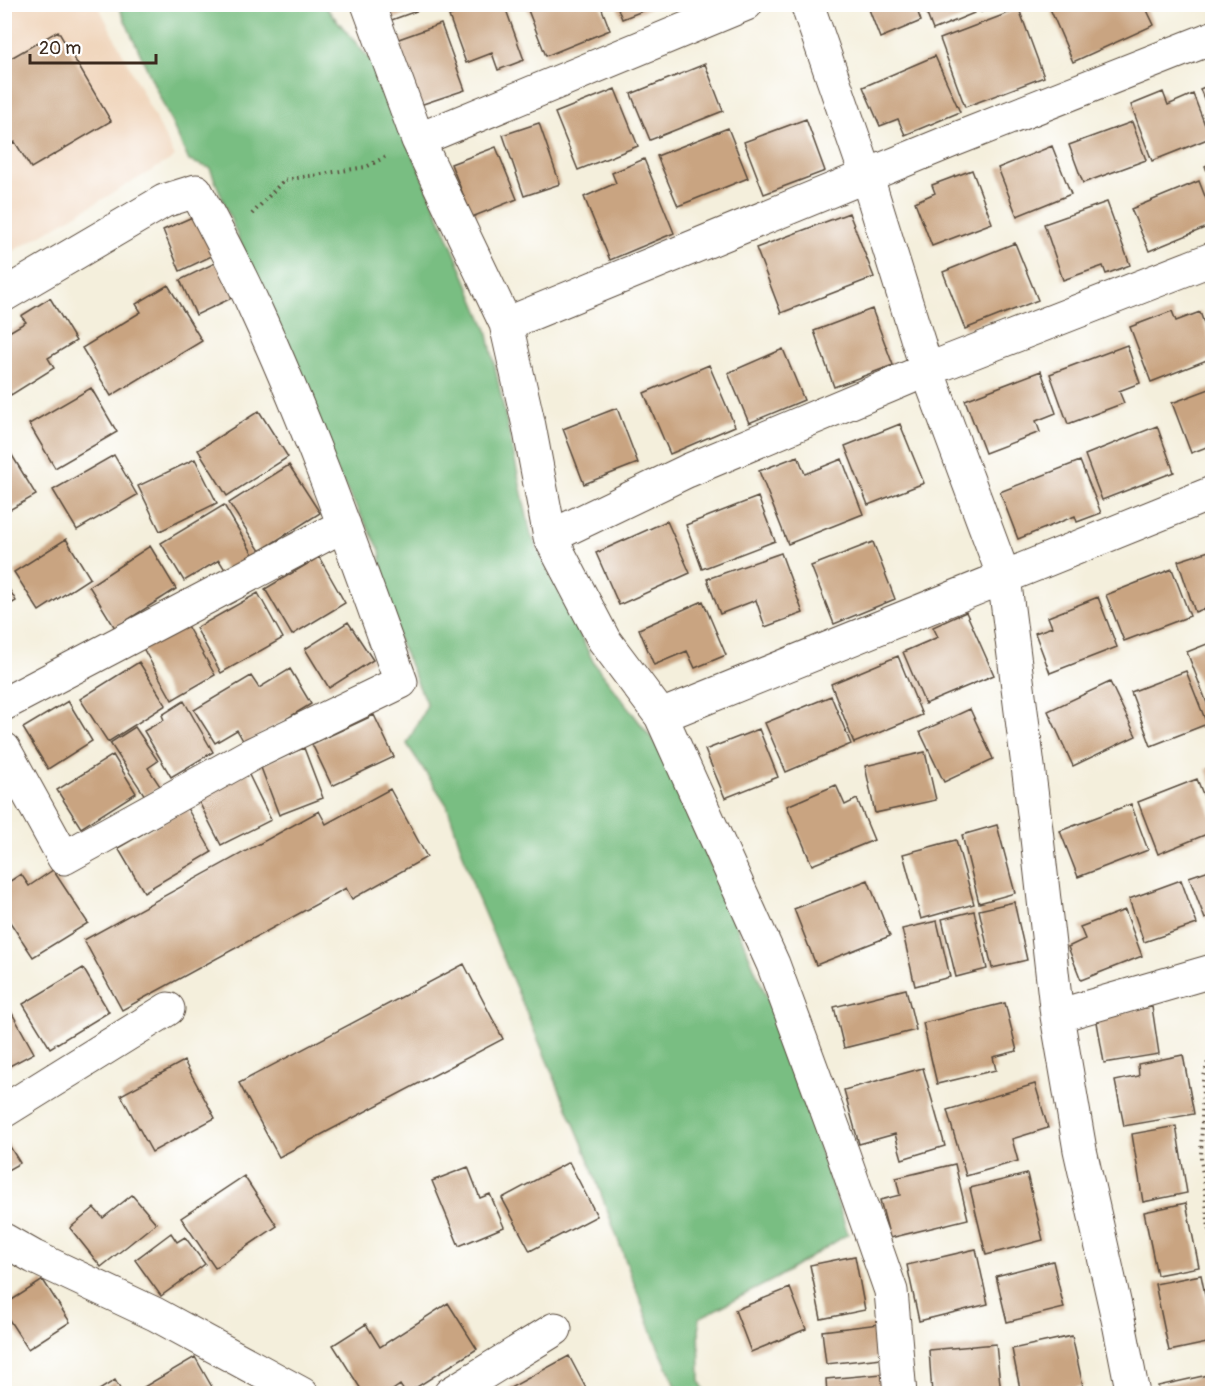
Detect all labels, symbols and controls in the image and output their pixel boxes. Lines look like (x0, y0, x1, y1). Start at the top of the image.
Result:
scale bar (30, 27, 156, 65)
text: 20 m (39, 37, 81, 60)

